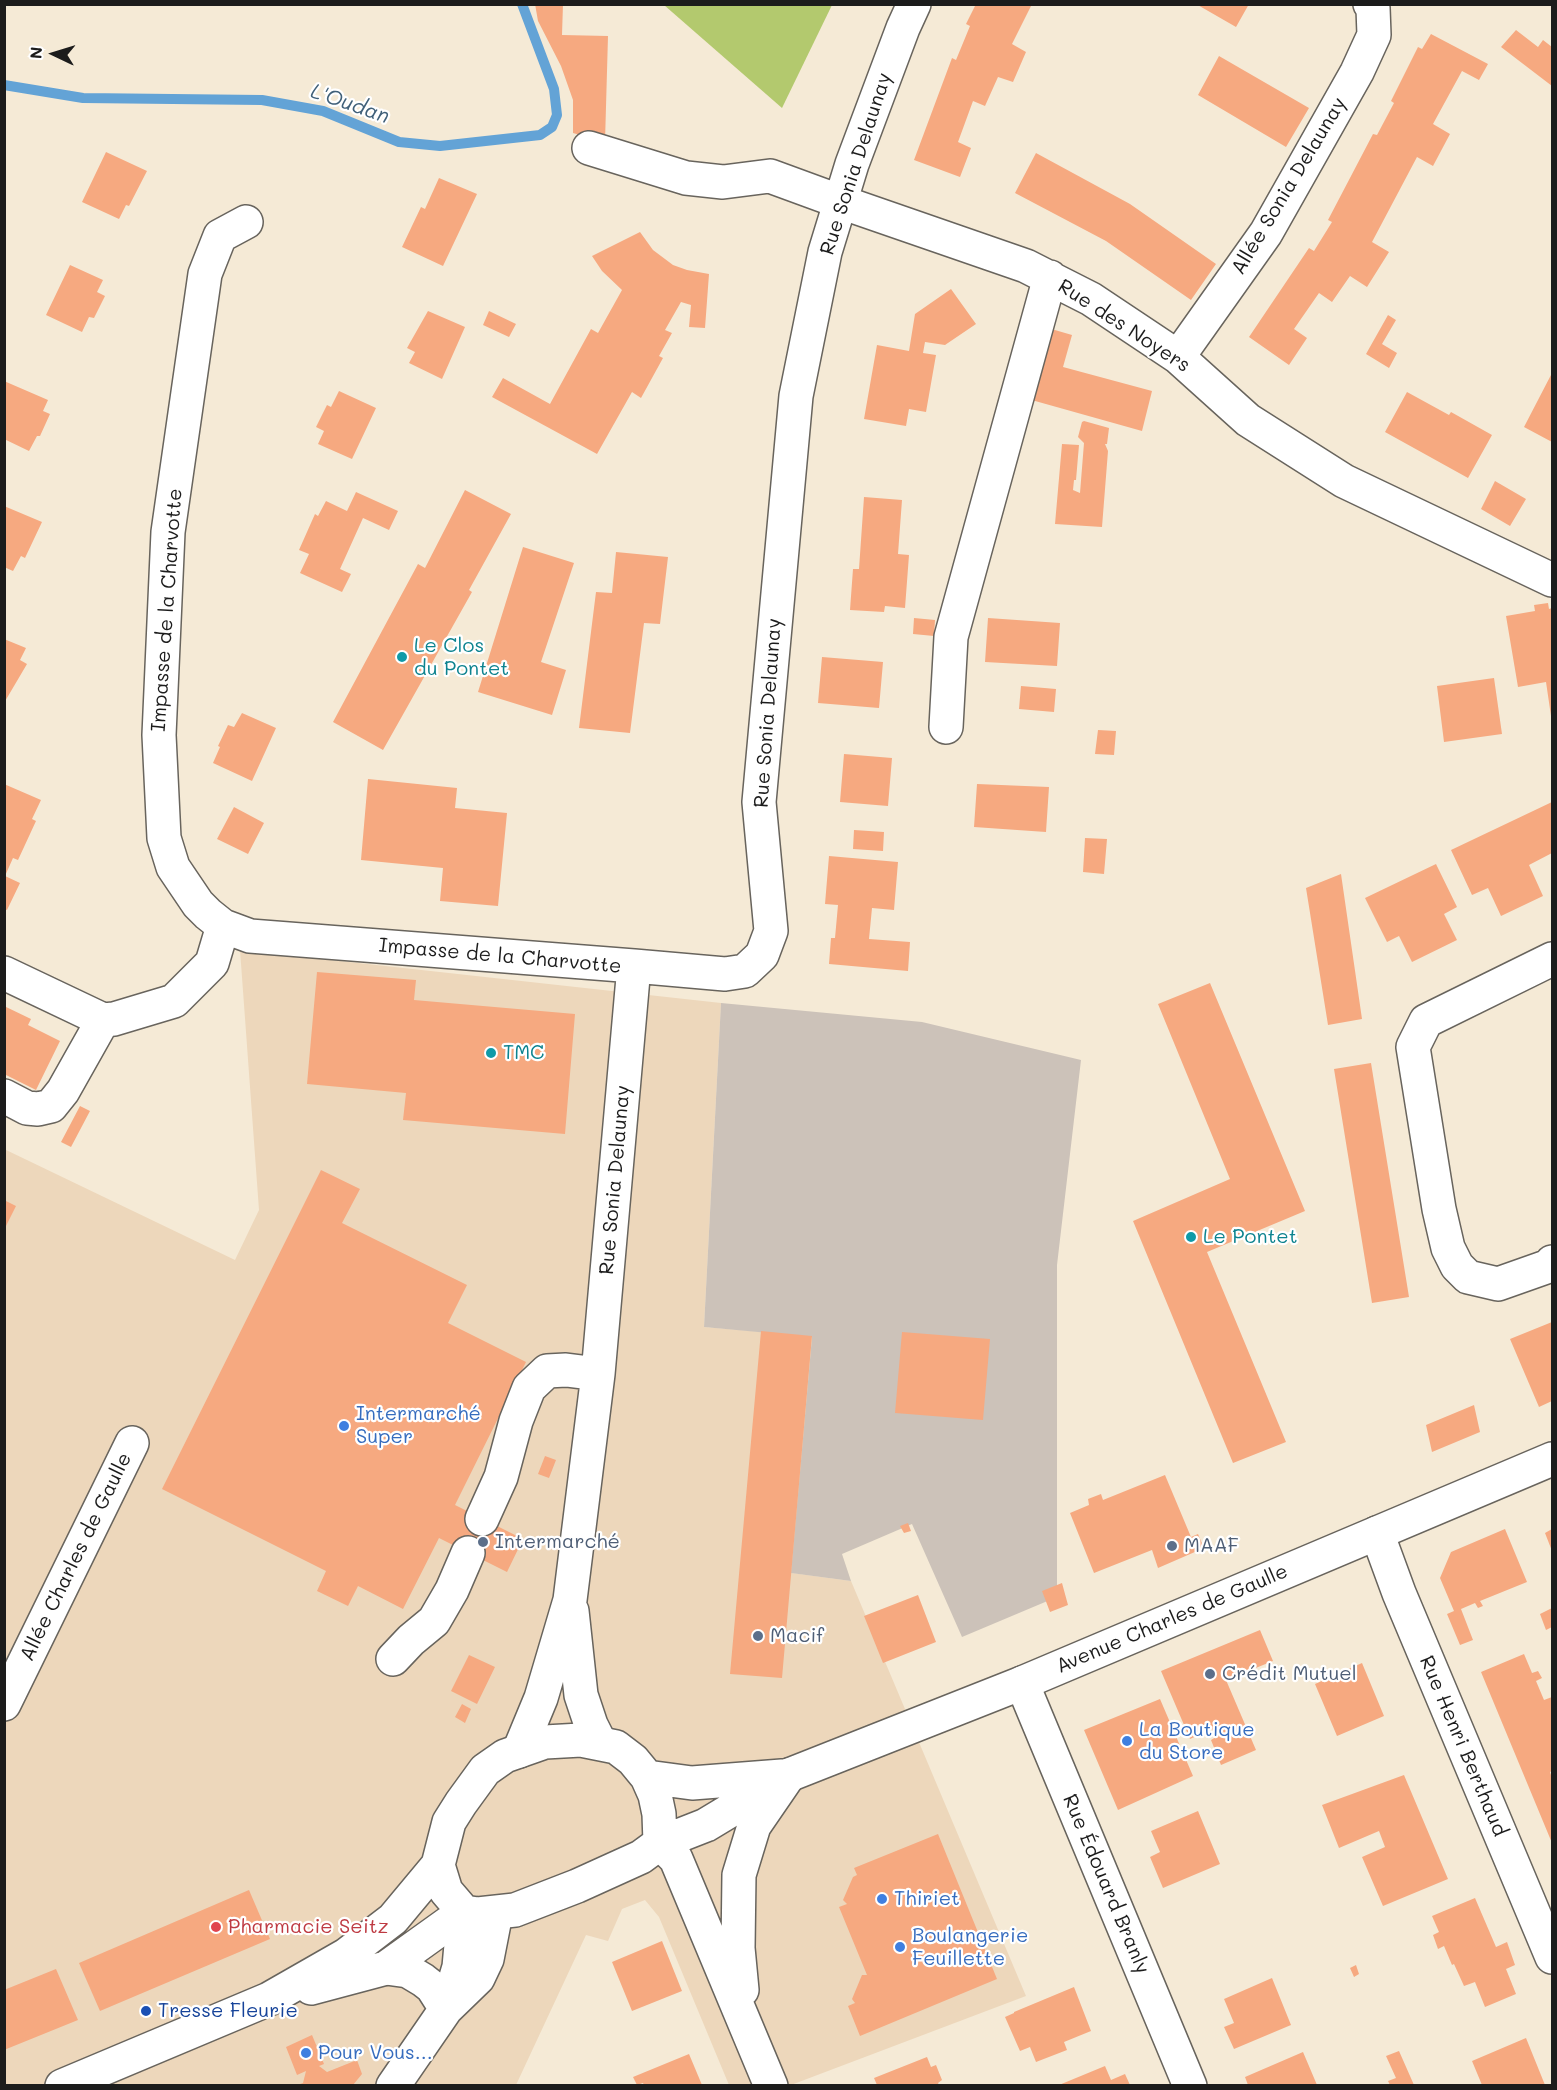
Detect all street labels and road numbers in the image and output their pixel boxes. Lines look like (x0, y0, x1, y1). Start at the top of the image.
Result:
street label: Rue Sonia Delaunay (815, 70, 897, 258)
street label: Allée Sonia Delaunay (1227, 93, 1351, 279)
street label: Rue des Noyers (1053, 274, 1195, 378)
street label: Impasse de la Charvotte (147, 488, 187, 732)
street label: Rue Sonia Delaunay (749, 617, 787, 809)
street label: Impasse de la Charvotte (378, 933, 622, 979)
street label: Rue Sonia Delaunay (595, 1084, 635, 1276)
street label: Allée Charles de Gaulle (15, 1449, 137, 1665)
street label: Avenue Charles de Gaulle (1053, 1559, 1291, 1679)
street label: Rue Henri Berthaud (1414, 1652, 1512, 1840)
street label: Rue Édouard Branly (1057, 1791, 1155, 1977)

